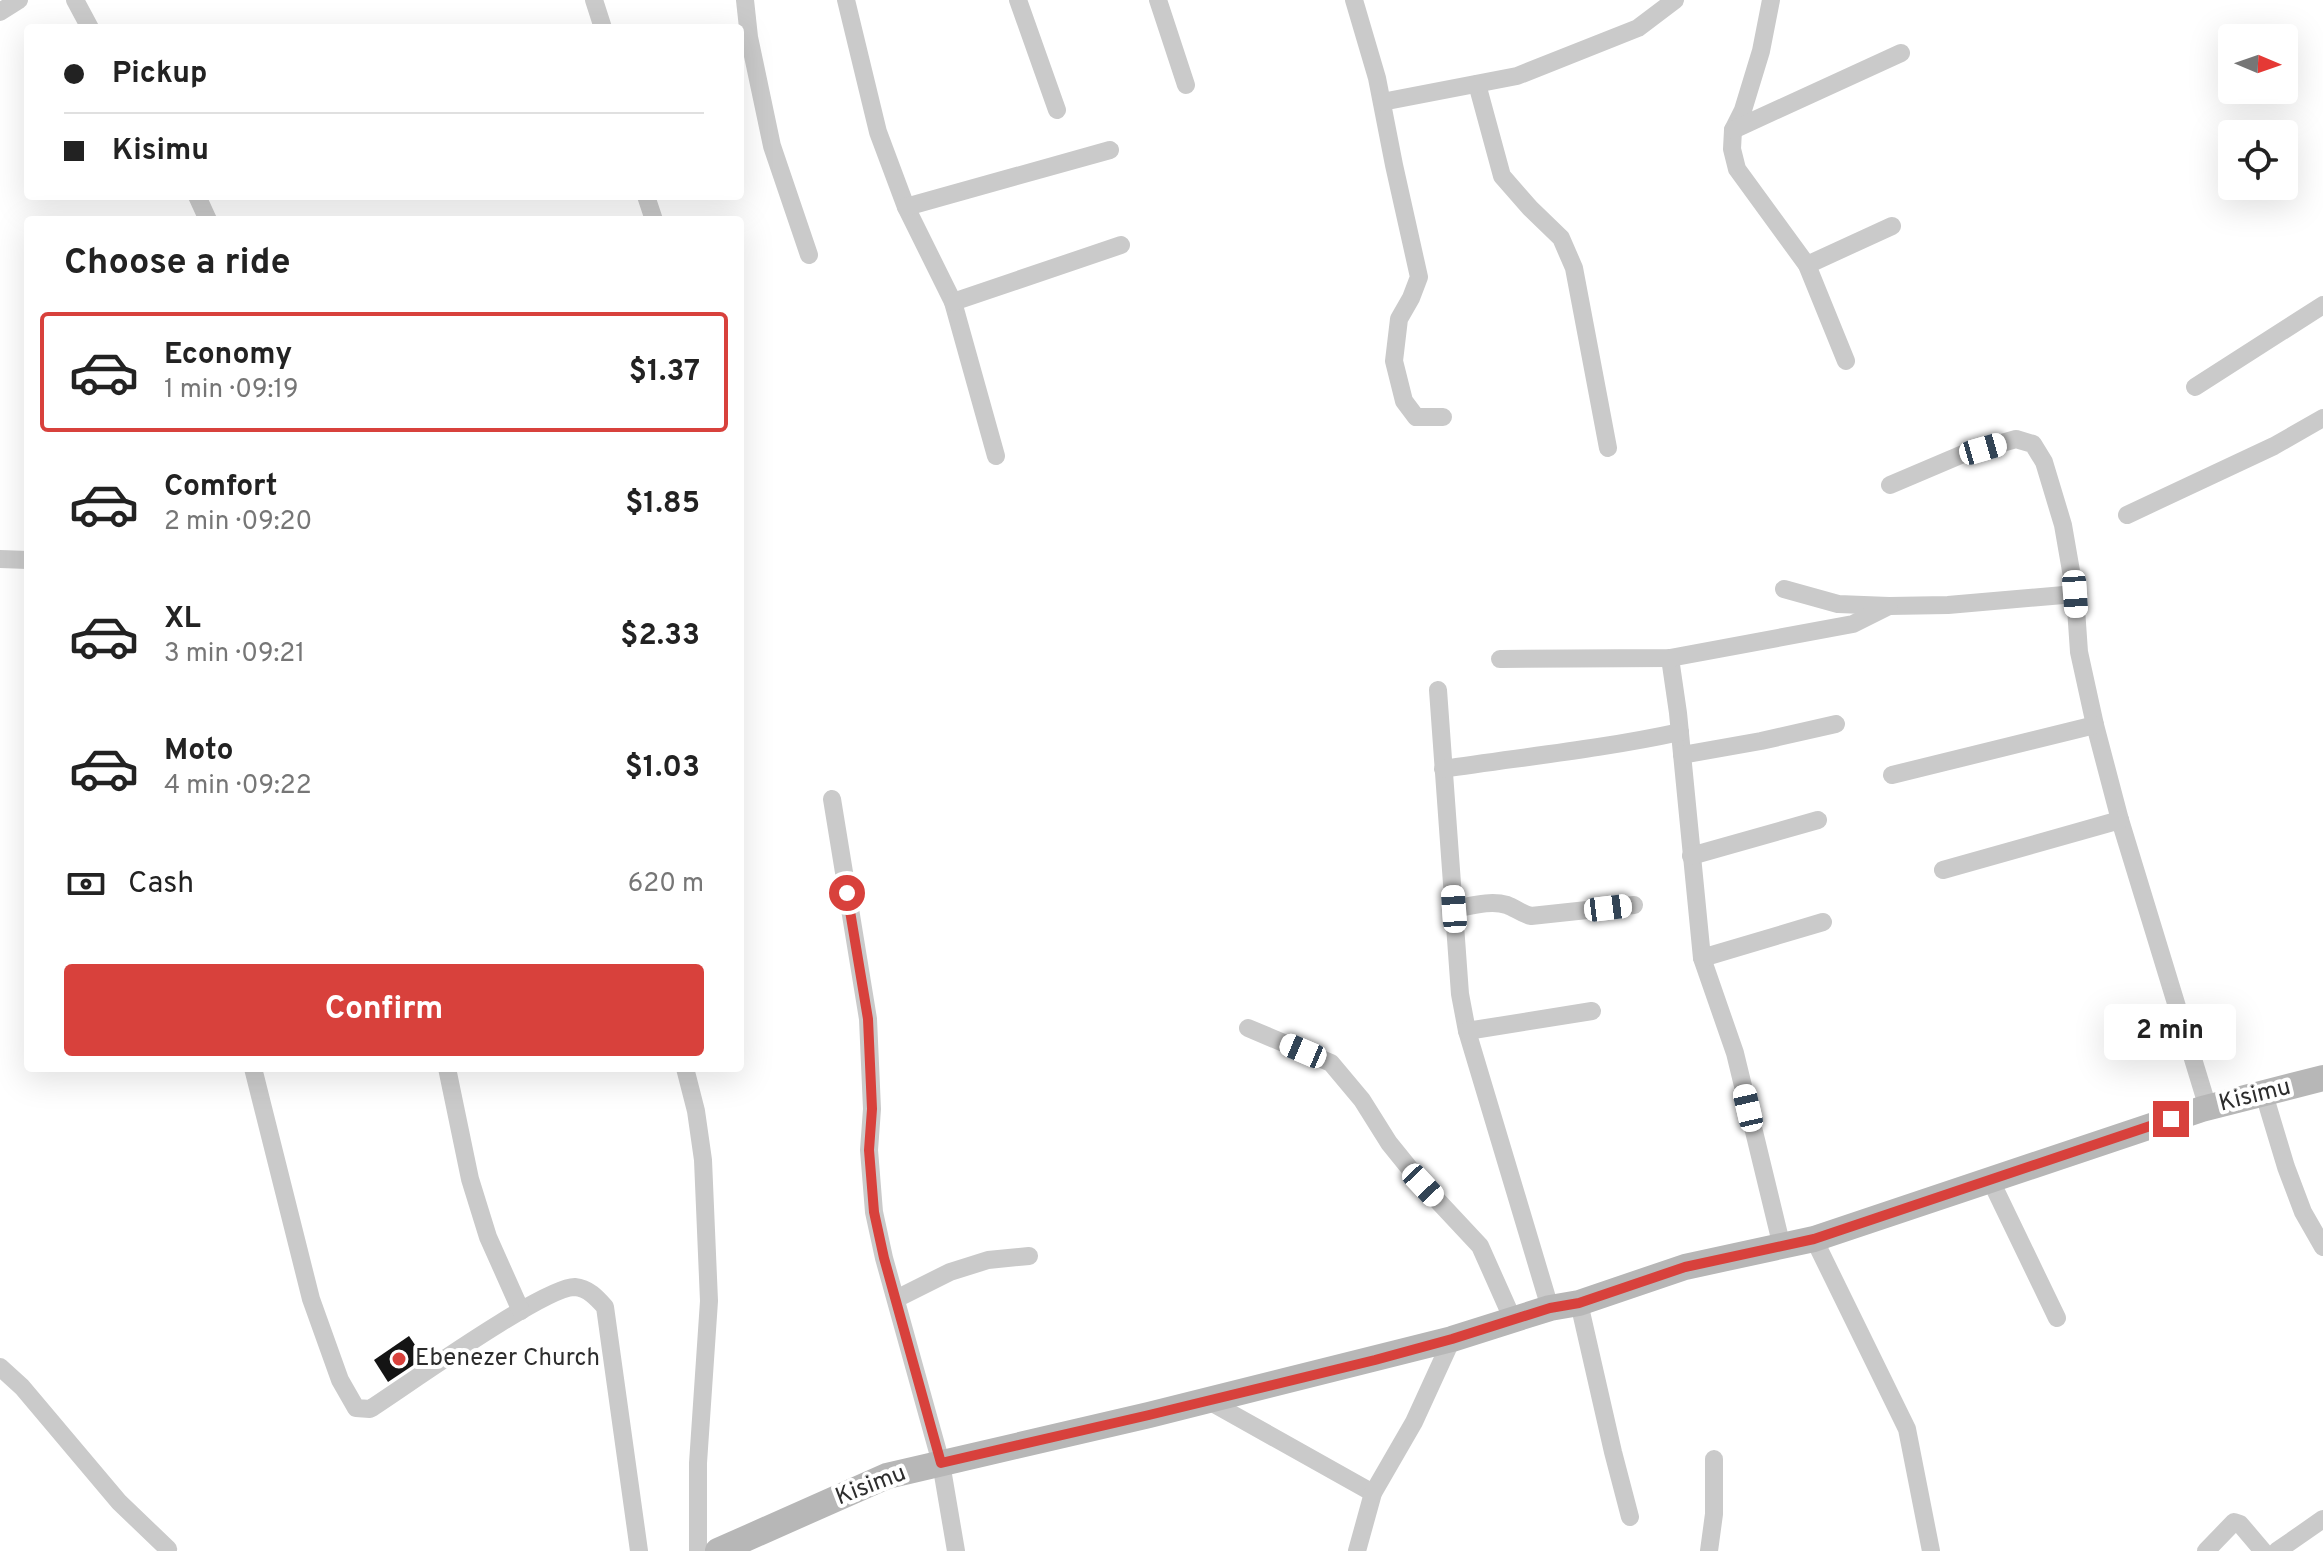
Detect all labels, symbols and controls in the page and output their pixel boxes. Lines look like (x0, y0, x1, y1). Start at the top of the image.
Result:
north arrow (2218, 24, 2298, 104)
map controls (2218, 24, 2298, 200)
text: Pickup (112, 56, 207, 93)
button: locate (2218, 120, 2298, 200)
text: Kisimu (112, 133, 209, 170)
text: Choose a ride (64, 241, 290, 287)
icon: car (68, 336, 140, 408)
text: Economy (164, 337, 292, 374)
text: $1.37 (629, 354, 700, 391)
text: 1 min · 09:19 (164, 374, 299, 407)
car (1957, 431, 2009, 467)
icon: car (68, 468, 140, 540)
text: Comfort (164, 469, 277, 506)
text: $1.85 (625, 486, 700, 523)
text: 2 min · 09:20 (164, 506, 312, 539)
car (2061, 569, 2089, 619)
icon: car (68, 600, 140, 672)
text: XL (164, 601, 201, 638)
text: $2.33 (620, 618, 700, 655)
text: 3 min · 09:21 (164, 638, 305, 671)
icon: car (68, 732, 140, 804)
text: Moto (164, 733, 234, 770)
text: $1.03 (625, 750, 700, 787)
text: 4 min · 09:22 (164, 770, 312, 803)
icon: cash (64, 862, 108, 906)
text: Cash (128, 866, 194, 903)
text: 620 m (628, 868, 704, 901)
route start (829, 875, 865, 911)
car (1440, 884, 1468, 934)
car (1583, 893, 1633, 923)
button: Confirm (64, 964, 704, 1056)
callout: 2 min (2105, 1003, 2237, 1059)
text: 2 min (2136, 1015, 2204, 1048)
car (1276, 1031, 1330, 1071)
street label: Kisimu (2216, 1073, 2294, 1119)
car (1731, 1082, 1765, 1134)
route end (2153, 1101, 2189, 1137)
car (1398, 1159, 1448, 1211)
place label: Ebenezer Church (415, 1344, 600, 1374)
marker: Ebenezer Church (390, 1350, 408, 1368)
street label: Kisimu (831, 1459, 911, 1513)

